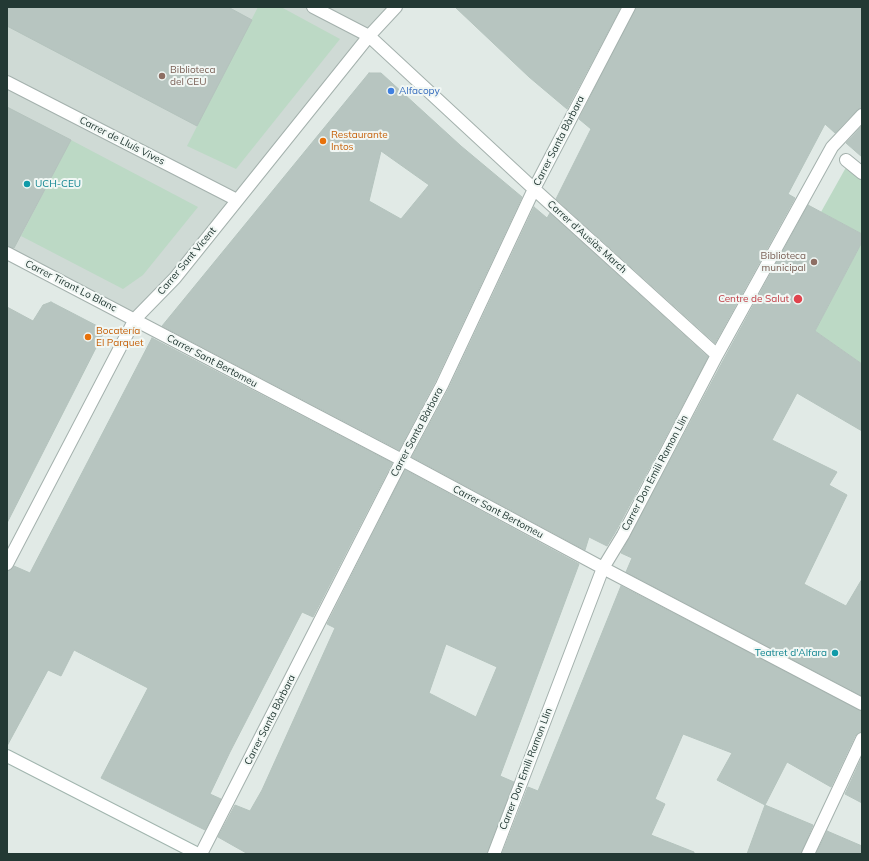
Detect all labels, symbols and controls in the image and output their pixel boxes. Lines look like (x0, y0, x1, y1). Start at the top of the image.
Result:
place label: Biblioteca del CEU (170, 64, 215, 88)
marker: Biblioteca del CEU (157, 71, 167, 81)
place label: Alfacopy (399, 85, 440, 97)
marker: Alfacopy (386, 86, 396, 96)
street label: Carrer Santa Bàrbara (531, 94, 587, 188)
street label: Carrer de Lluís Vives (77, 114, 167, 168)
place label: Restaurante Intos (331, 129, 388, 152)
marker: Restaurante Intos (318, 136, 328, 146)
place label: UCH-CEU (35, 178, 81, 190)
marker: UCH-CEU (22, 179, 32, 189)
street label: Carrer d'Ausiàs March (545, 198, 629, 276)
street label: Carrer Sant Vicent (155, 225, 219, 297)
place label: Biblioteca municipal (761, 250, 806, 274)
marker: Biblioteca municipal (809, 257, 819, 267)
street label: Carrer Tirant Lo Blanc (23, 258, 119, 314)
place label: Centre de Salut (718, 293, 789, 305)
marker: Centre de Salut (792, 293, 804, 305)
place label: Bocatería El Parquet (96, 325, 143, 348)
marker: Bocatería El Parquet (83, 332, 93, 342)
street label: Carrer Sant Bertomeu (165, 332, 259, 390)
street label: Carrer Santa Bàrbara (388, 385, 446, 479)
street label: Carrer Don Emili Ramon Llin (619, 413, 691, 533)
street label: Carrer Sant Bertomeu (451, 483, 545, 541)
place label: Teatret d'Alfara (755, 647, 827, 659)
marker: Teatret d'Alfara (830, 648, 840, 658)
street label: Carrer Santa Bàrbara (242, 673, 298, 767)
street label: Carrer Don Emili Ramon Llin (497, 706, 555, 832)

